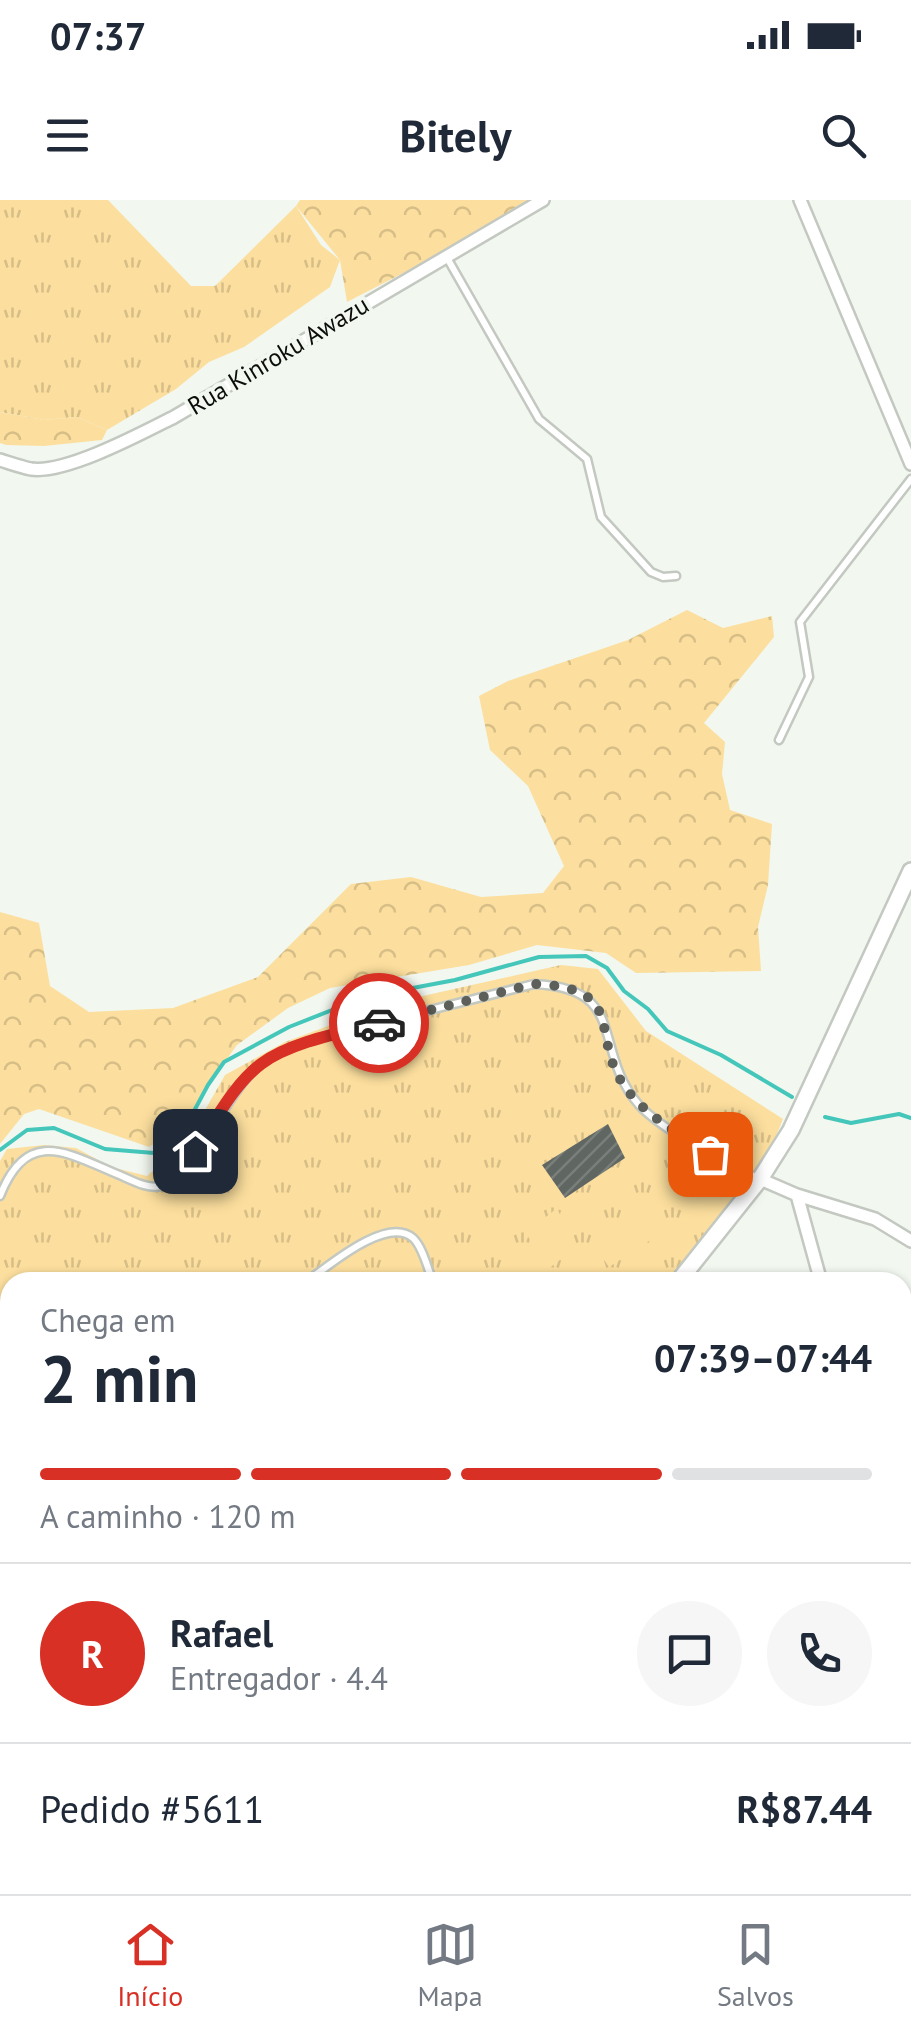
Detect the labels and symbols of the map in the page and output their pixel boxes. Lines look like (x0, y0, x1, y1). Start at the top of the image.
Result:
street label: Rua Kinroku Awazu (182, 288, 374, 422)
courier (329, 973, 429, 1073)
pin (153, 1109, 238, 1194)
pin (668, 1112, 753, 1197)

